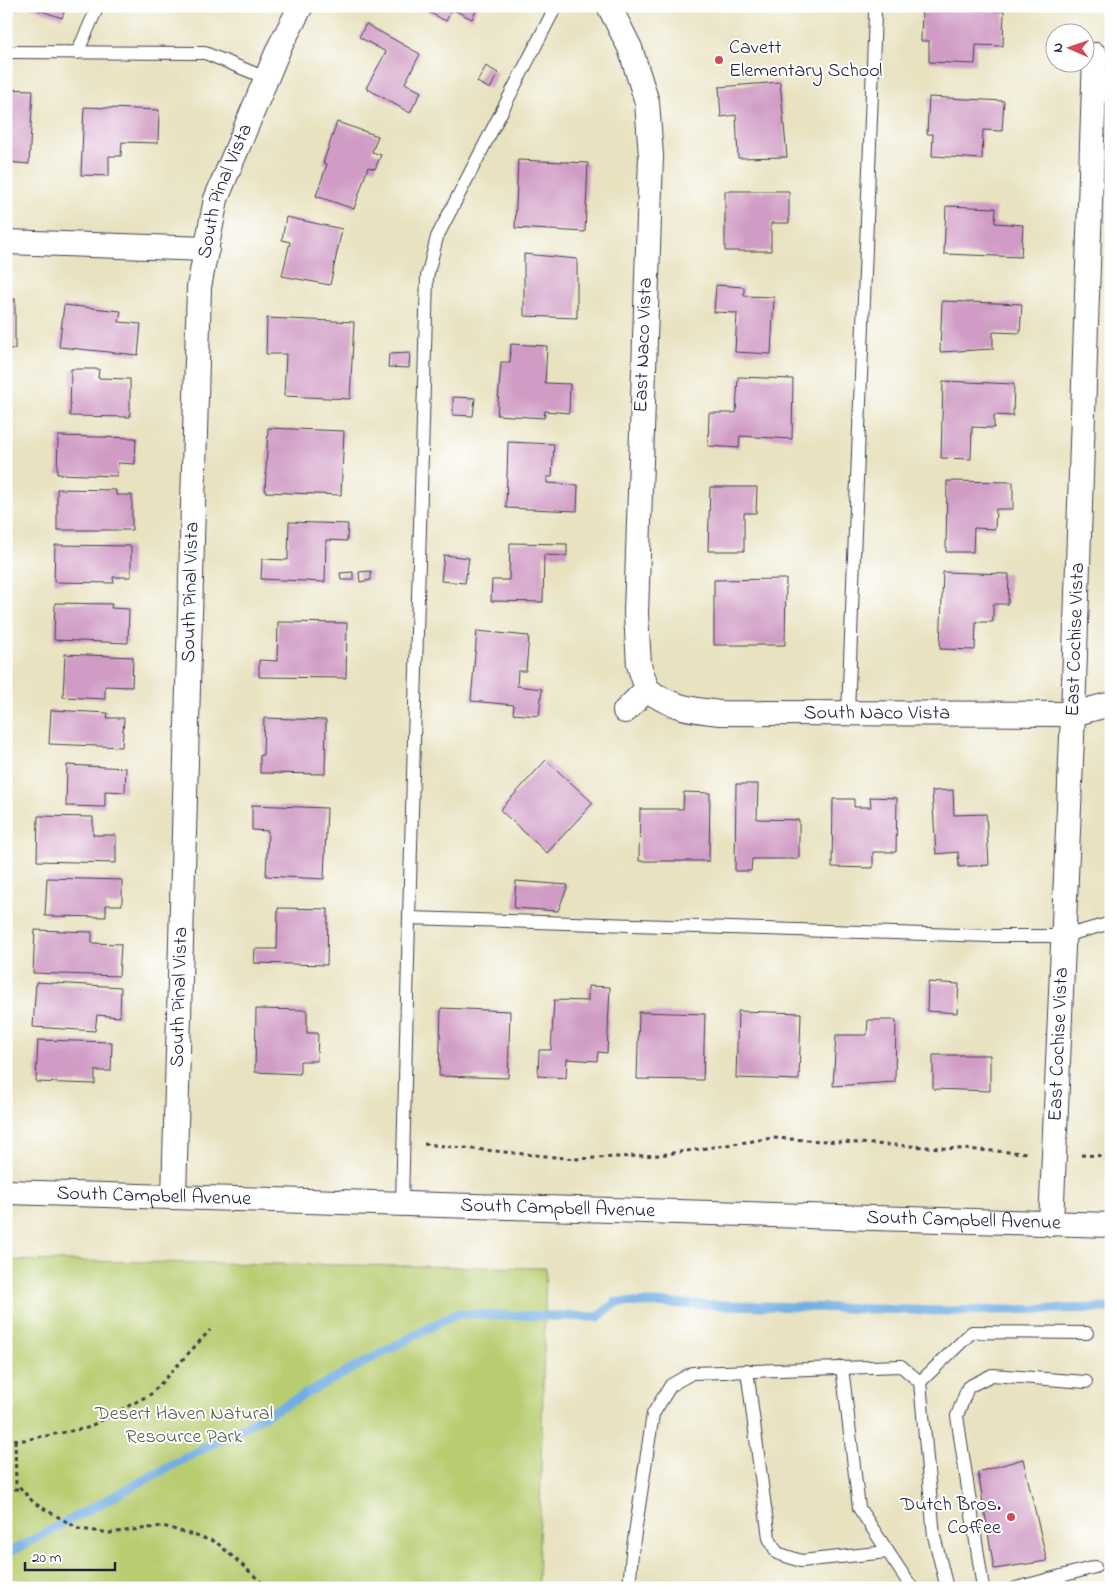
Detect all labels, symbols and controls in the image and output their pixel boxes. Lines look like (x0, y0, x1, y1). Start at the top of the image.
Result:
north arrow (1044, 22, 1094, 72)
place label: Cavett Elementary School (729, 34, 882, 86)
text: N (1048, 43, 1069, 53)
marker: Cavett Elementary School (713, 54, 725, 66)
street label: South Pinal Vista (190, 119, 260, 261)
street label: East Naco Vista (627, 277, 661, 413)
street label: South Pinal Vista (174, 522, 207, 663)
street label: East Cochise Vista (1058, 562, 1093, 717)
street label: South Naco Vista (804, 699, 950, 728)
street label: South Pinal Vista (163, 926, 196, 1068)
street label: East Cochise Vista (1041, 967, 1077, 1122)
street label: South Campbell Avenue (56, 1179, 252, 1214)
street label: South Campbell Avenue (460, 1191, 655, 1226)
street label: South Campbell Avenue (866, 1203, 1061, 1238)
park label: Desert Haven Natural Resource Park (94, 1400, 273, 1452)
place label: Dutch Bros. Coffee (900, 1491, 1001, 1543)
marker: Dutch Bros. Coffee (1005, 1511, 1017, 1523)
scale bar (25, 1539, 115, 1571)
text: 20 m (32, 1547, 62, 1569)

